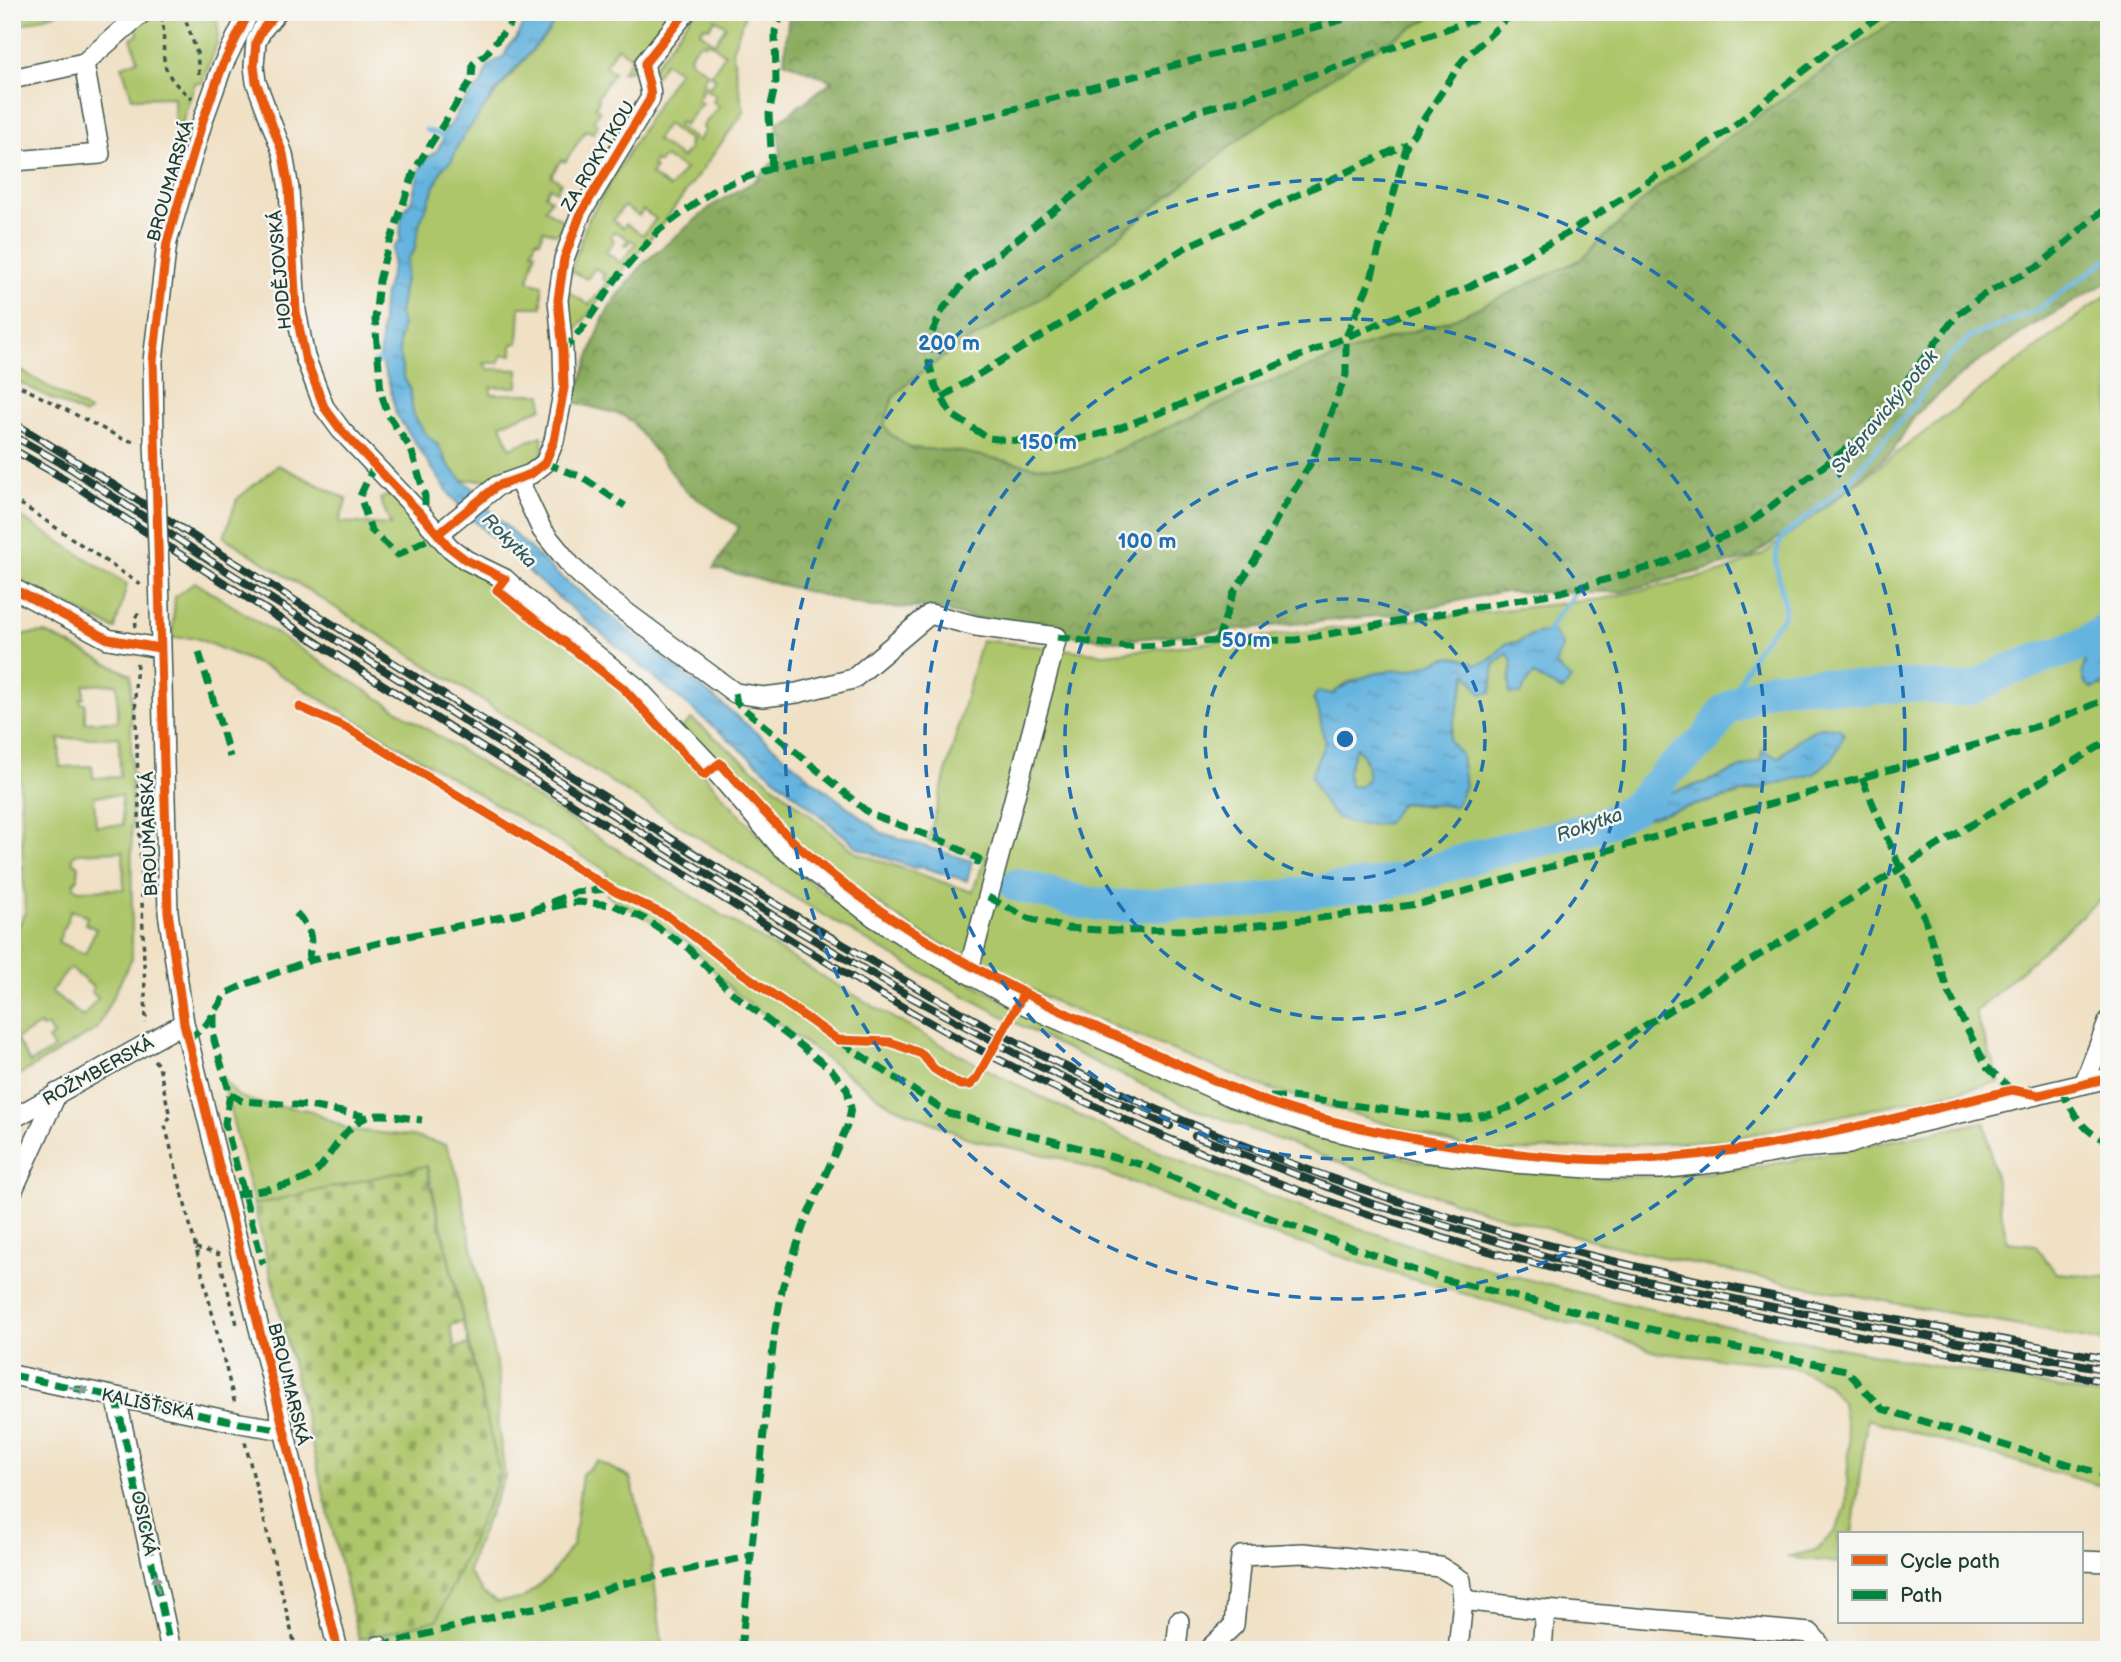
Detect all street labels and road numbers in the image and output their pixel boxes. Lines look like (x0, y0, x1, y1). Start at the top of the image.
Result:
street label: ZA ROKYTKOU (557, 97, 640, 216)
street label: BROUMARSKÁ (141, 117, 198, 244)
street label: HODĚJOVSKÁ (263, 209, 296, 331)
street label: BROUMARSKÁ (135, 770, 162, 897)
street label: ROŽMBERSKÁ (38, 1030, 158, 1110)
street label: BROUMARSKÁ (263, 1320, 316, 1448)
street label: KALIŠŤSKÁ (99, 1382, 198, 1425)
street label: OSICKÁ (126, 1488, 163, 1558)

